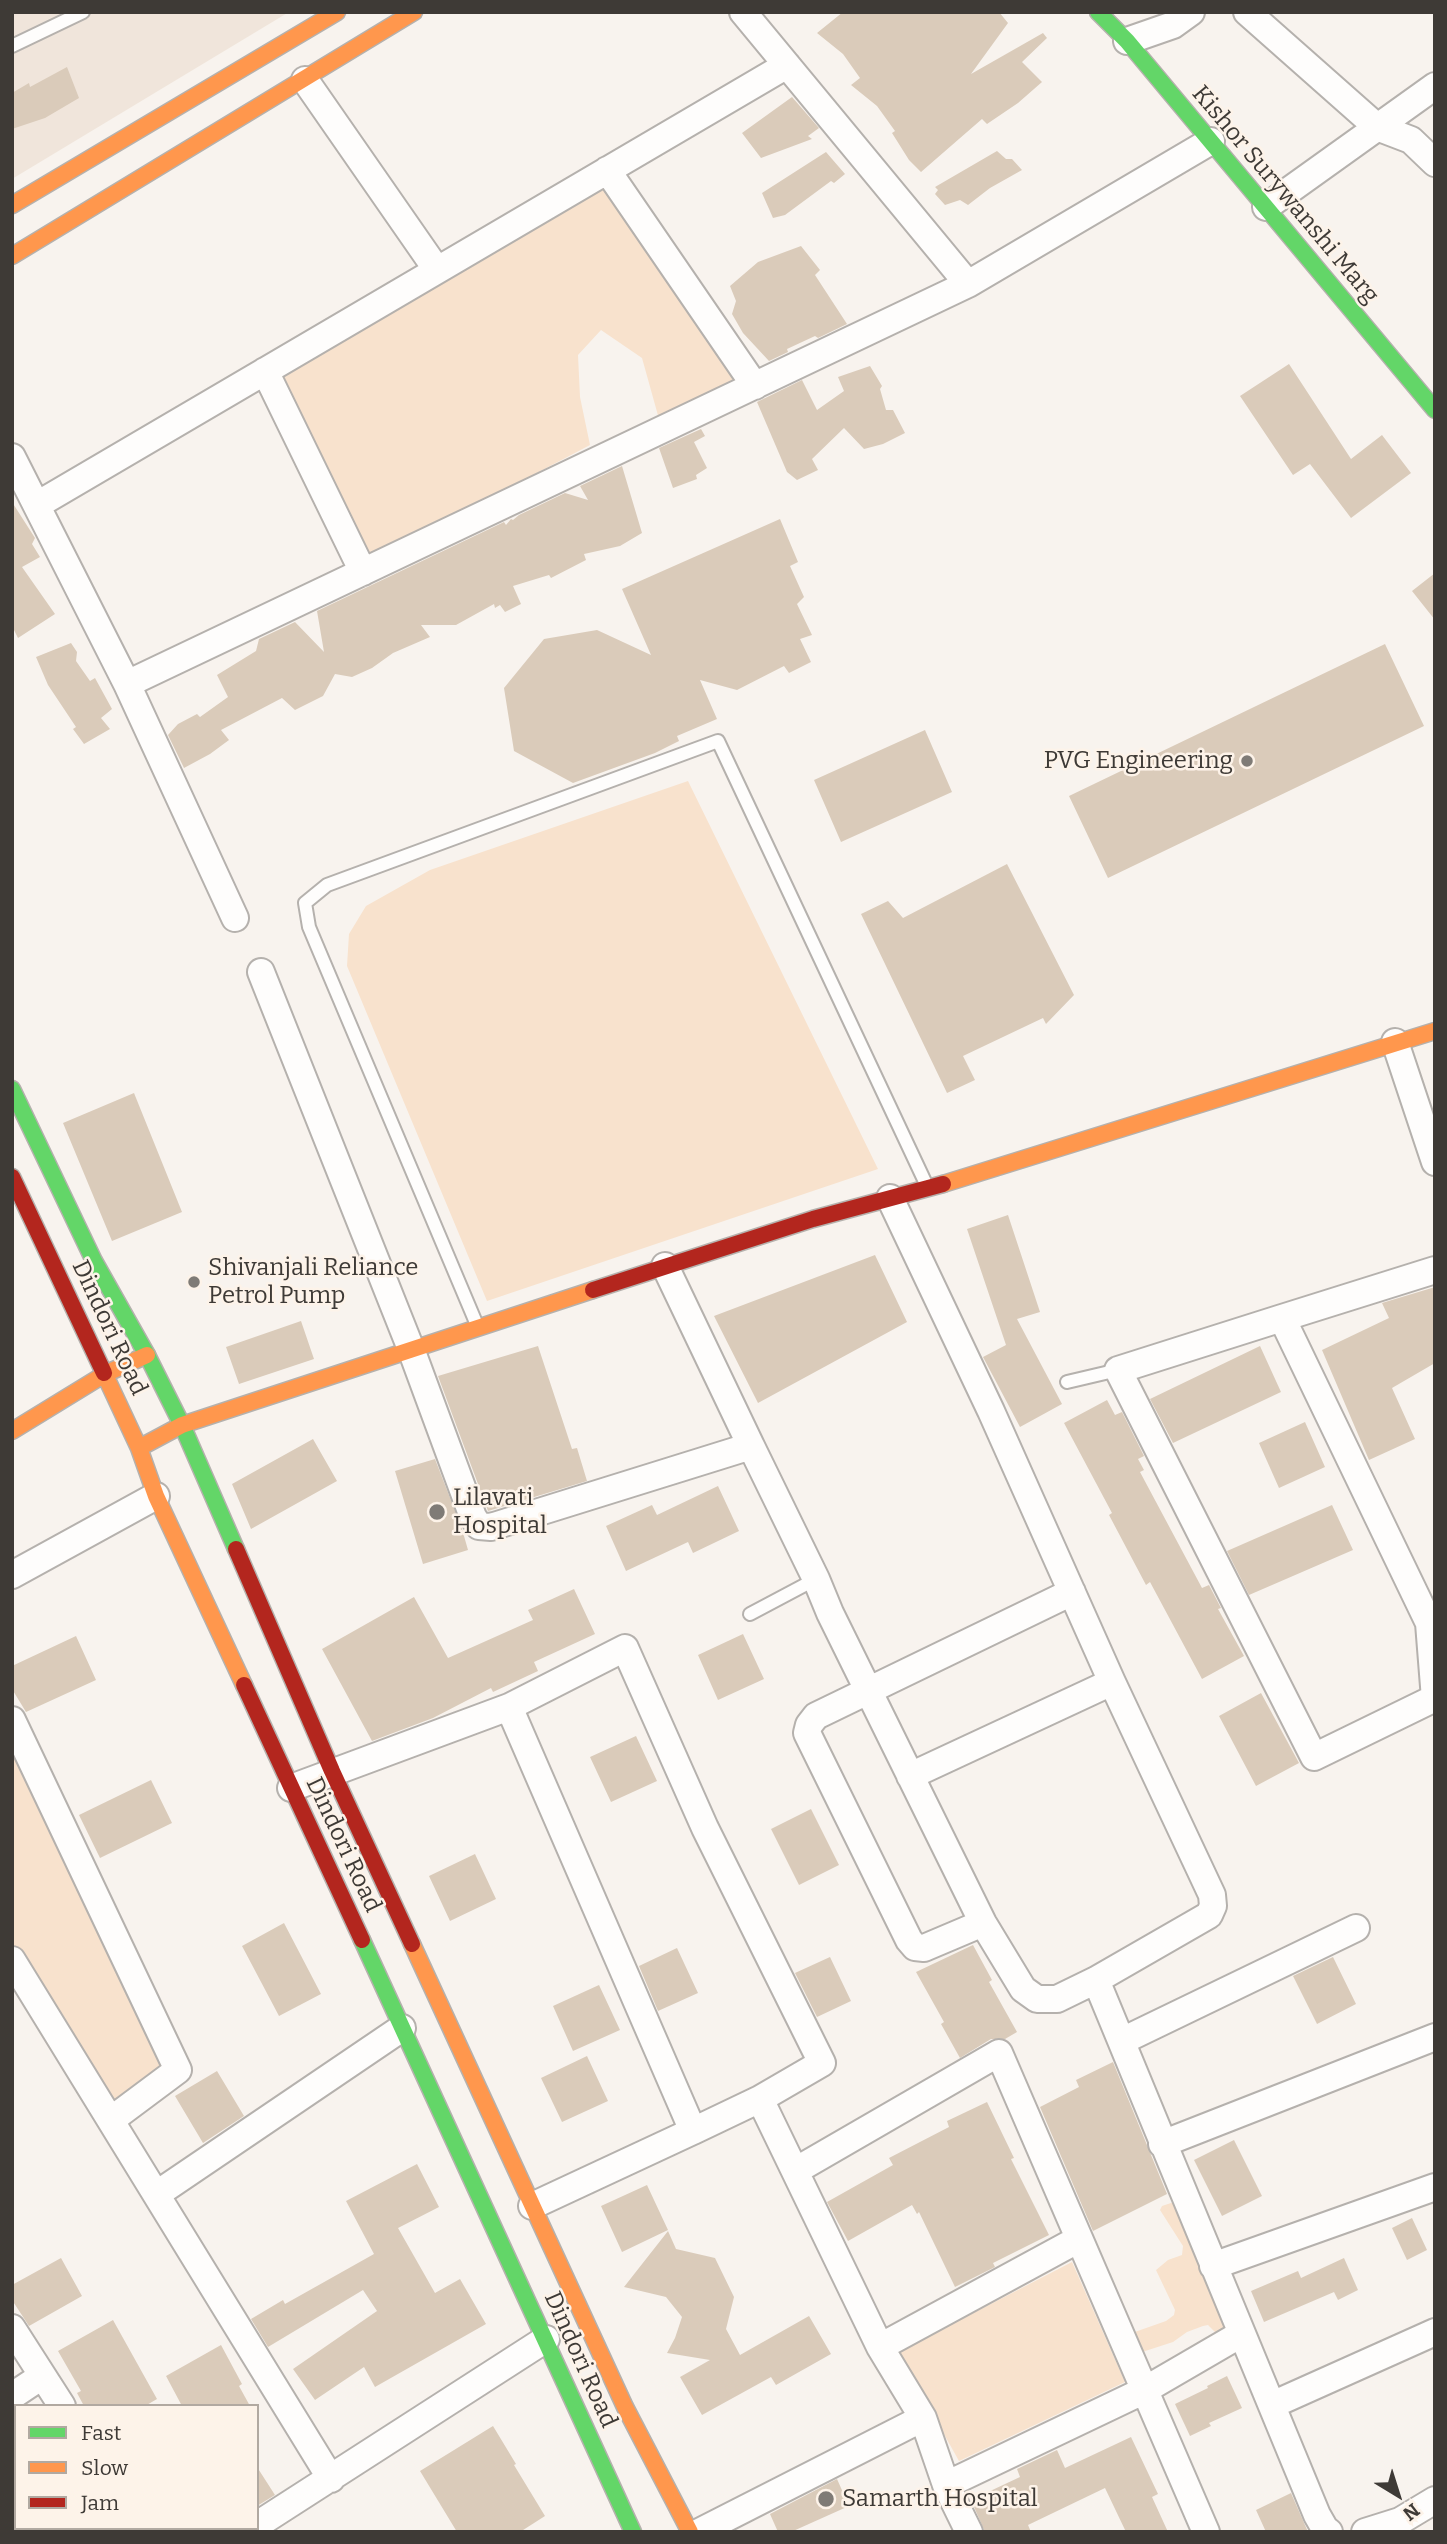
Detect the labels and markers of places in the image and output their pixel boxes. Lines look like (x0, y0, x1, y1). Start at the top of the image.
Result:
place label: PVG Engineering (1044, 747, 1233, 775)
marker: PVG Engineering (1239, 753, 1255, 769)
place label: Shivanjali Reliance Petrol Pump (208, 1254, 418, 1310)
marker: Shivanjali Reliance Petrol Pump (186, 1274, 202, 1290)
place label: Lilavati Hospital (453, 1484, 547, 1540)
marker: Lilavati Hospital (427, 1502, 447, 1522)
place label: Samarth Hospital (842, 2485, 1038, 2513)
marker: Samarth Hospital (816, 2489, 836, 2509)

